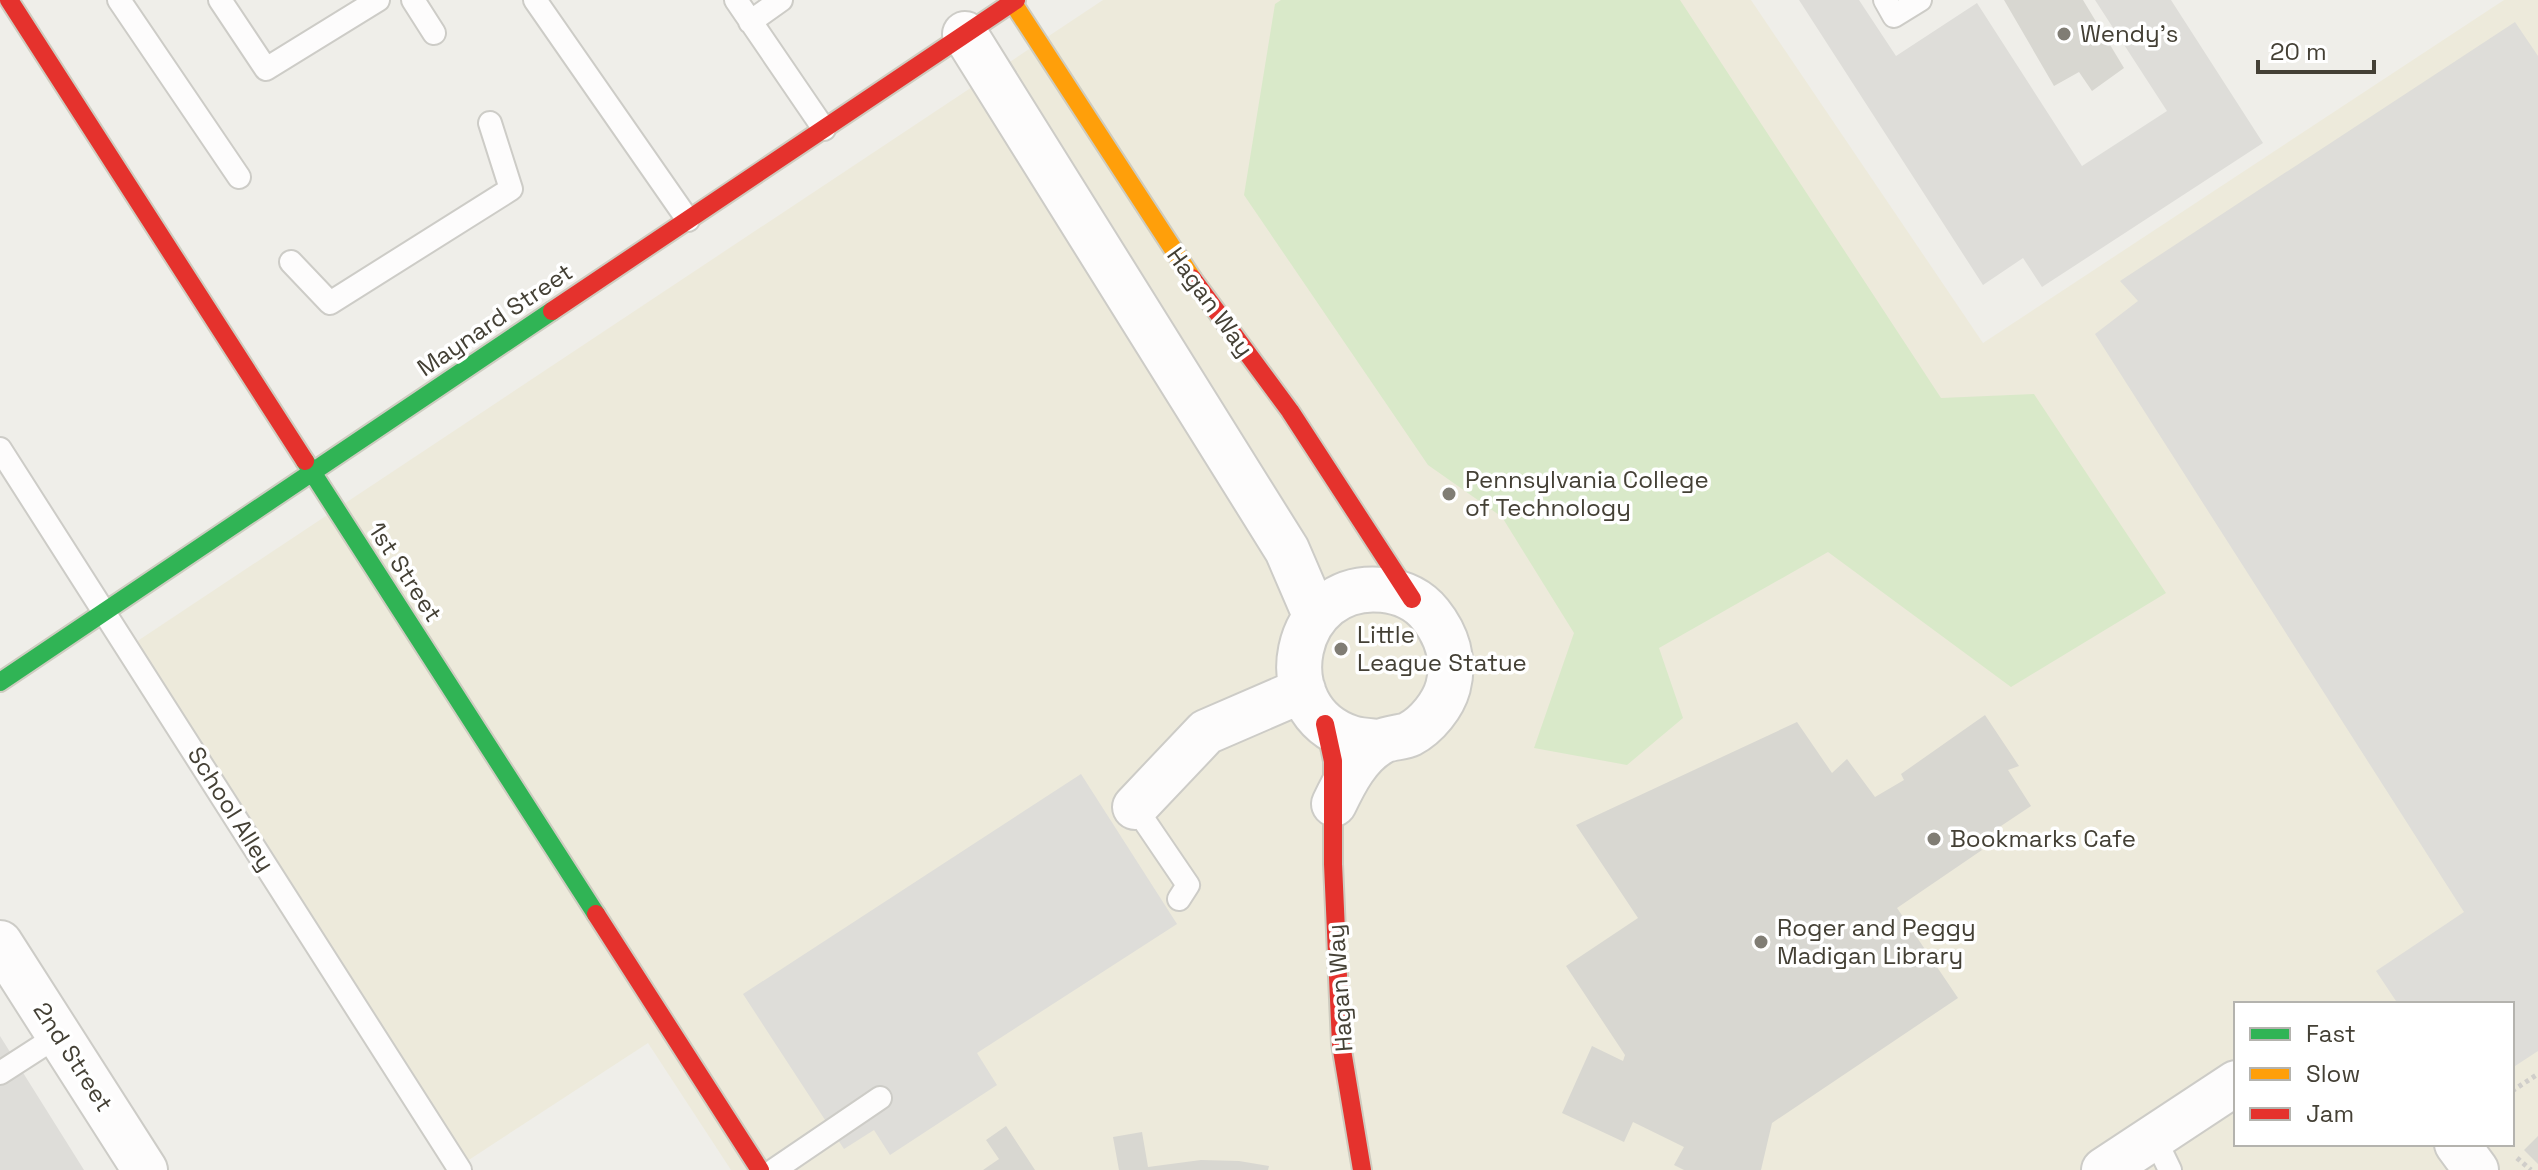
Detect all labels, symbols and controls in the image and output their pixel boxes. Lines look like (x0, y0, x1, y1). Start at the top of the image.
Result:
place label: Wendy's (2080, 18, 2178, 49)
scale bar (2258, 24, 2374, 74)
marker: Wendy's (2055, 25, 2073, 43)
text: 20 m (2270, 36, 2327, 67)
street label: Hagan Way (1160, 241, 1261, 363)
street label: Maynard Street (411, 256, 578, 383)
place label: Pennsylvania College of Technology (1465, 464, 1709, 523)
marker: Pennsylvania College of Technology (1440, 485, 1458, 503)
street label: 1st Street (362, 516, 449, 628)
place label: Little League Statue (1357, 619, 1527, 678)
marker: Little League Statue (1332, 640, 1350, 658)
street label: School Alley (181, 741, 282, 877)
place label: Bookmarks Cafe (1950, 823, 2136, 854)
marker: Bookmarks Cafe (1925, 830, 1943, 848)
place label: Roger and Peggy Madigan Library (1777, 912, 1976, 971)
street label: Hagan Way (1320, 923, 1359, 1053)
marker: Roger and Peggy Madigan Library (1752, 933, 1770, 951)
street label: 2nd Street (27, 996, 120, 1117)
legend (2234, 1002, 2514, 1146)
text: Fast (2306, 1018, 2356, 1049)
text: Slow (2306, 1058, 2360, 1089)
text: Jam (2306, 1098, 2354, 1129)

